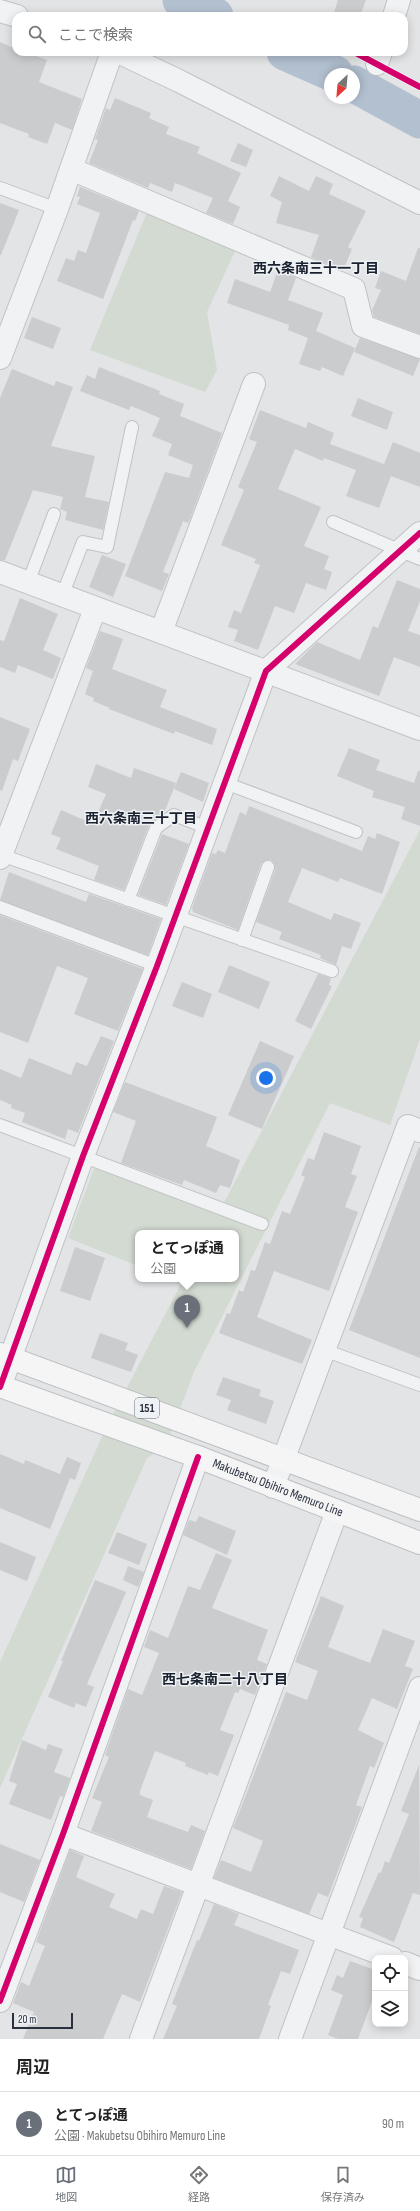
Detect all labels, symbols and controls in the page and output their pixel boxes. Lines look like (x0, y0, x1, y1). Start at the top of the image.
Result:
search box (12, 12, 408, 56)
icon: search (26, 23, 48, 45)
text: ここで検索 (58, 26, 133, 45)
north arrow (324, 68, 360, 104)
district label: 西六条南三十一丁目 (253, 260, 379, 277)
district label: 西六条南三十丁目 (85, 810, 197, 827)
your location (256, 1068, 276, 1088)
popup (135, 1230, 239, 1282)
text: とてっぽ通 (150, 1239, 224, 1258)
text: 公園 (150, 1261, 176, 1277)
pin: 1 (174, 1295, 200, 1328)
road number: 151 (135, 1398, 159, 1418)
street label: Makubetsu Obihiro Memuro Line (210, 1455, 346, 1520)
district label: 西七条南二十八丁目 (162, 1671, 288, 1688)
map controls (372, 1955, 408, 2027)
button: locate (372, 1955, 408, 1991)
button: layers (372, 1991, 408, 2027)
scale bar (12, 2011, 73, 2030)
text: 20 m (18, 2013, 36, 2026)
text: 周辺 (16, 2058, 50, 2078)
text: とてっぽ通 (54, 2106, 128, 2125)
text: 1 (26, 2116, 32, 2132)
text: 90 m (382, 2116, 404, 2132)
text: 公園 · Makubetsu Obihiro Memuro Line (54, 2128, 225, 2144)
tab: 地図 (55, 2164, 77, 2204)
tab: 経路 (188, 2164, 210, 2204)
tab: 保存済み (321, 2164, 365, 2204)

